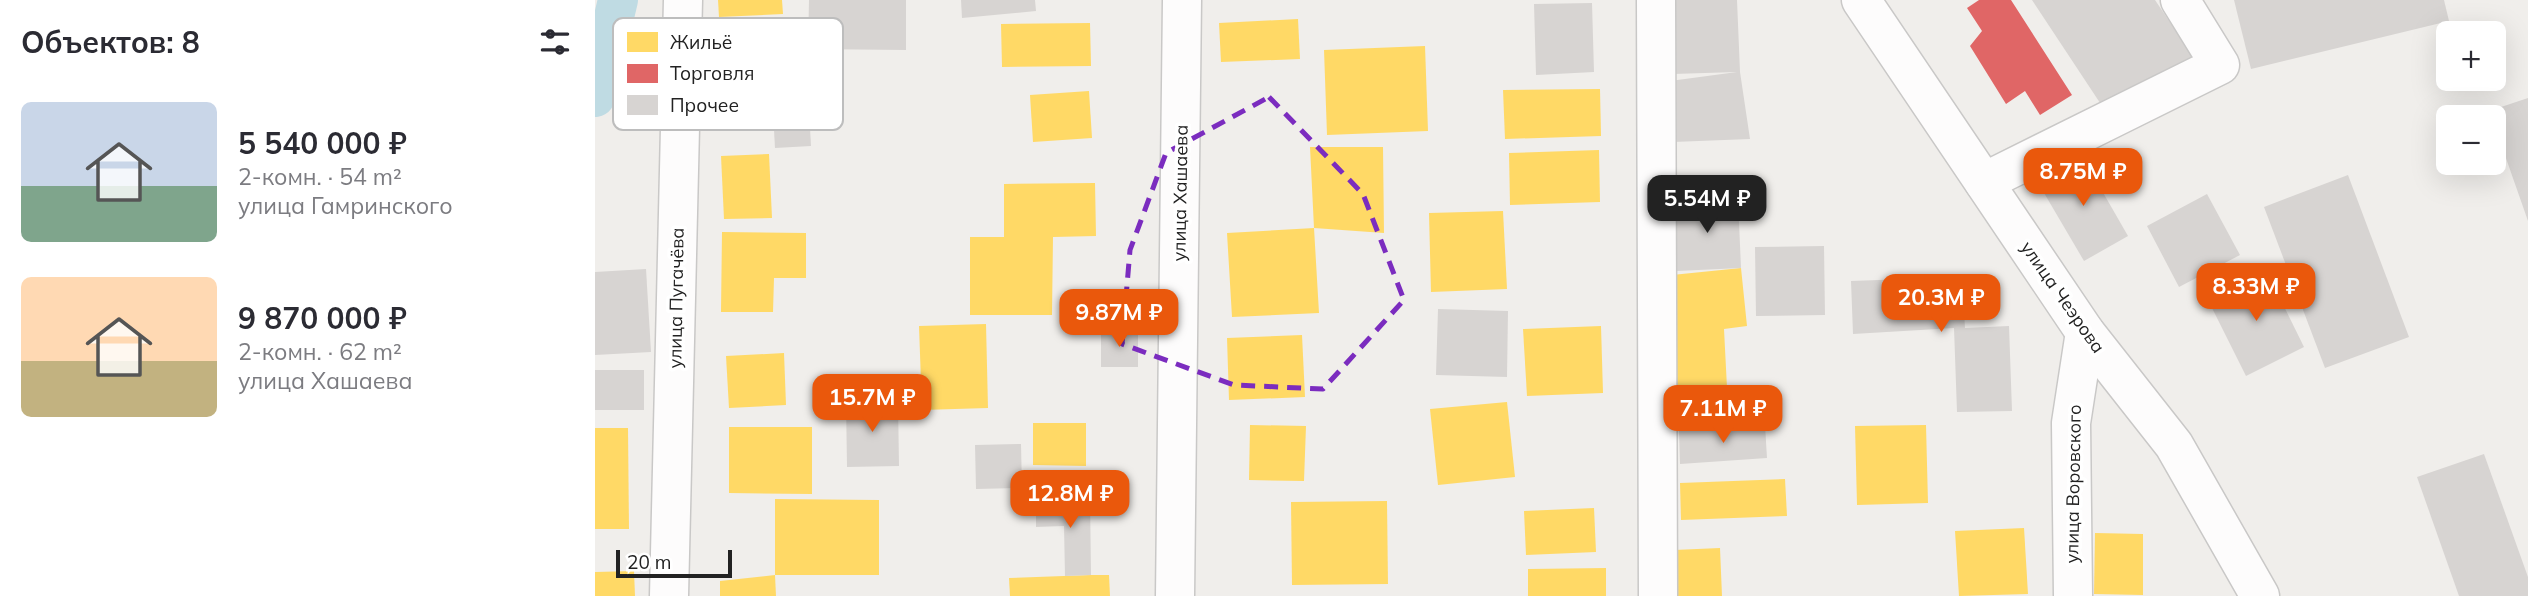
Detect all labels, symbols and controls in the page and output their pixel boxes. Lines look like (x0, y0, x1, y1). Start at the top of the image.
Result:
legend (613, 18, 843, 130)
map controls (2436, 21, 2506, 175)
button: + (2436, 21, 2506, 91)
text: Объектов: 8 (21, 23, 200, 61)
icon: filters (536, 23, 574, 61)
text: Жильё (670, 30, 732, 54)
text: Торговля (670, 61, 754, 85)
text: Прочее (670, 93, 739, 117)
button: − (2436, 105, 2506, 175)
text: 5 540 000 ₽ (238, 124, 407, 162)
street label: улица Хашаева (1167, 125, 1193, 261)
icon: home (77, 130, 161, 214)
pin: 8.75M ₽ (2018, 148, 2148, 208)
text: 8.75M ₽ (2039, 156, 2127, 185)
text: 2-комн. · 54 m² (238, 162, 402, 191)
pin: 5.54M ₽ (1642, 176, 1772, 235)
text: 5.54M ₽ (1663, 183, 1751, 212)
text: улица Гамринского (238, 191, 453, 220)
street label: улица Пугачёва (663, 227, 689, 369)
street label: улица Чеэрова (2016, 237, 2110, 357)
pin: 8.33M ₽ (2191, 264, 2321, 323)
text: 8.33M ₽ (2212, 271, 2300, 300)
pin: 20.3M ₽ (1876, 274, 2006, 334)
text: 20.3M ₽ (1897, 282, 1985, 311)
pin: 9.87M ₽ (1054, 290, 1184, 349)
text: 9.87M ₽ (1075, 297, 1163, 326)
text: 9 870 000 ₽ (238, 299, 407, 337)
icon: home (77, 305, 161, 389)
text: 2-комн. · 62 m² (238, 337, 402, 366)
text: улица Хашаева (238, 366, 412, 395)
pin: 15.7M ₽ (807, 374, 937, 434)
text: 15.7M ₽ (828, 382, 916, 411)
pin: 7.11M ₽ (1658, 386, 1788, 445)
text: 7.11M ₽ (1679, 393, 1767, 422)
street label: улица Воровского (2060, 404, 2086, 564)
pin: 12.8M ₽ (1005, 470, 1135, 530)
text: 12.8M ₽ (1026, 478, 1114, 507)
scale bar (616, 547, 731, 579)
text: 20 m (627, 550, 671, 574)

